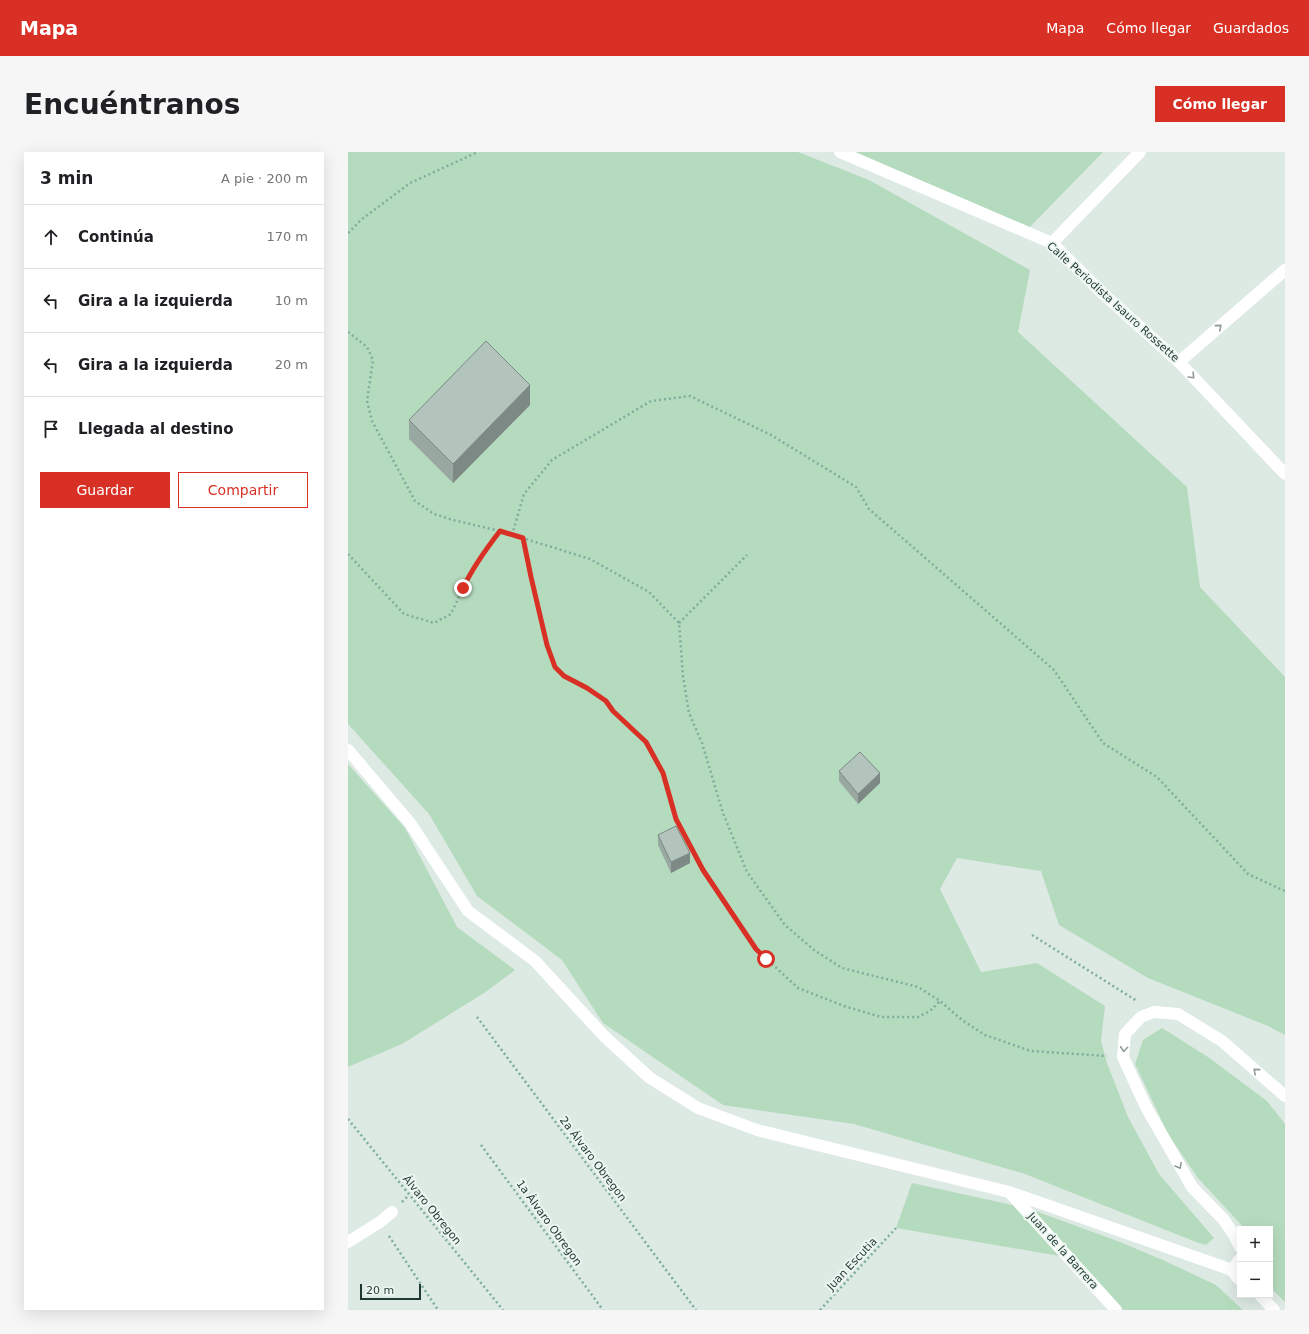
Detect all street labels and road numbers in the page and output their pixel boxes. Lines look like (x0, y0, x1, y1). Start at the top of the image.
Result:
street label: Calle Periodista Isauro Rossette (1044, 239, 1182, 365)
street label: 2a Álvaro Obregon (557, 1114, 629, 1204)
street label: Álvaro Obregon (400, 1173, 464, 1247)
street label: 1a Álvaro Obregon (513, 1178, 585, 1268)
street label: Juan de la Barrera (1024, 1209, 1101, 1292)
street label: Juan Escutia (824, 1235, 880, 1294)

